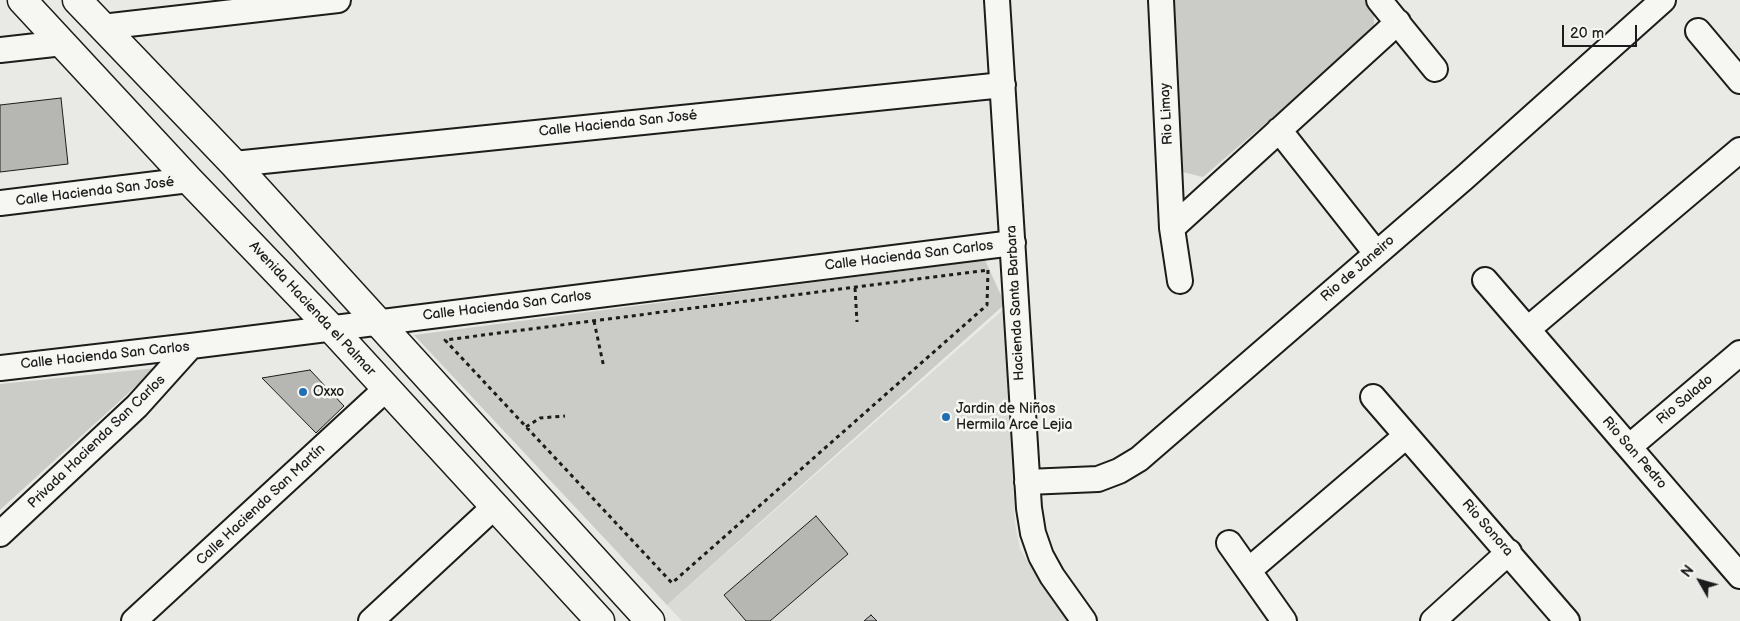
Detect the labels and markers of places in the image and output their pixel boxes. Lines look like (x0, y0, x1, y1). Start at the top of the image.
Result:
place label: Oxxo (313, 384, 344, 400)
marker: Oxxo (297, 386, 309, 398)
place label: Jardin de Niños Hermila Arce Lejia (956, 401, 1072, 434)
marker: Jardin de Niños Hermila Arce Lejia (940, 411, 952, 423)

